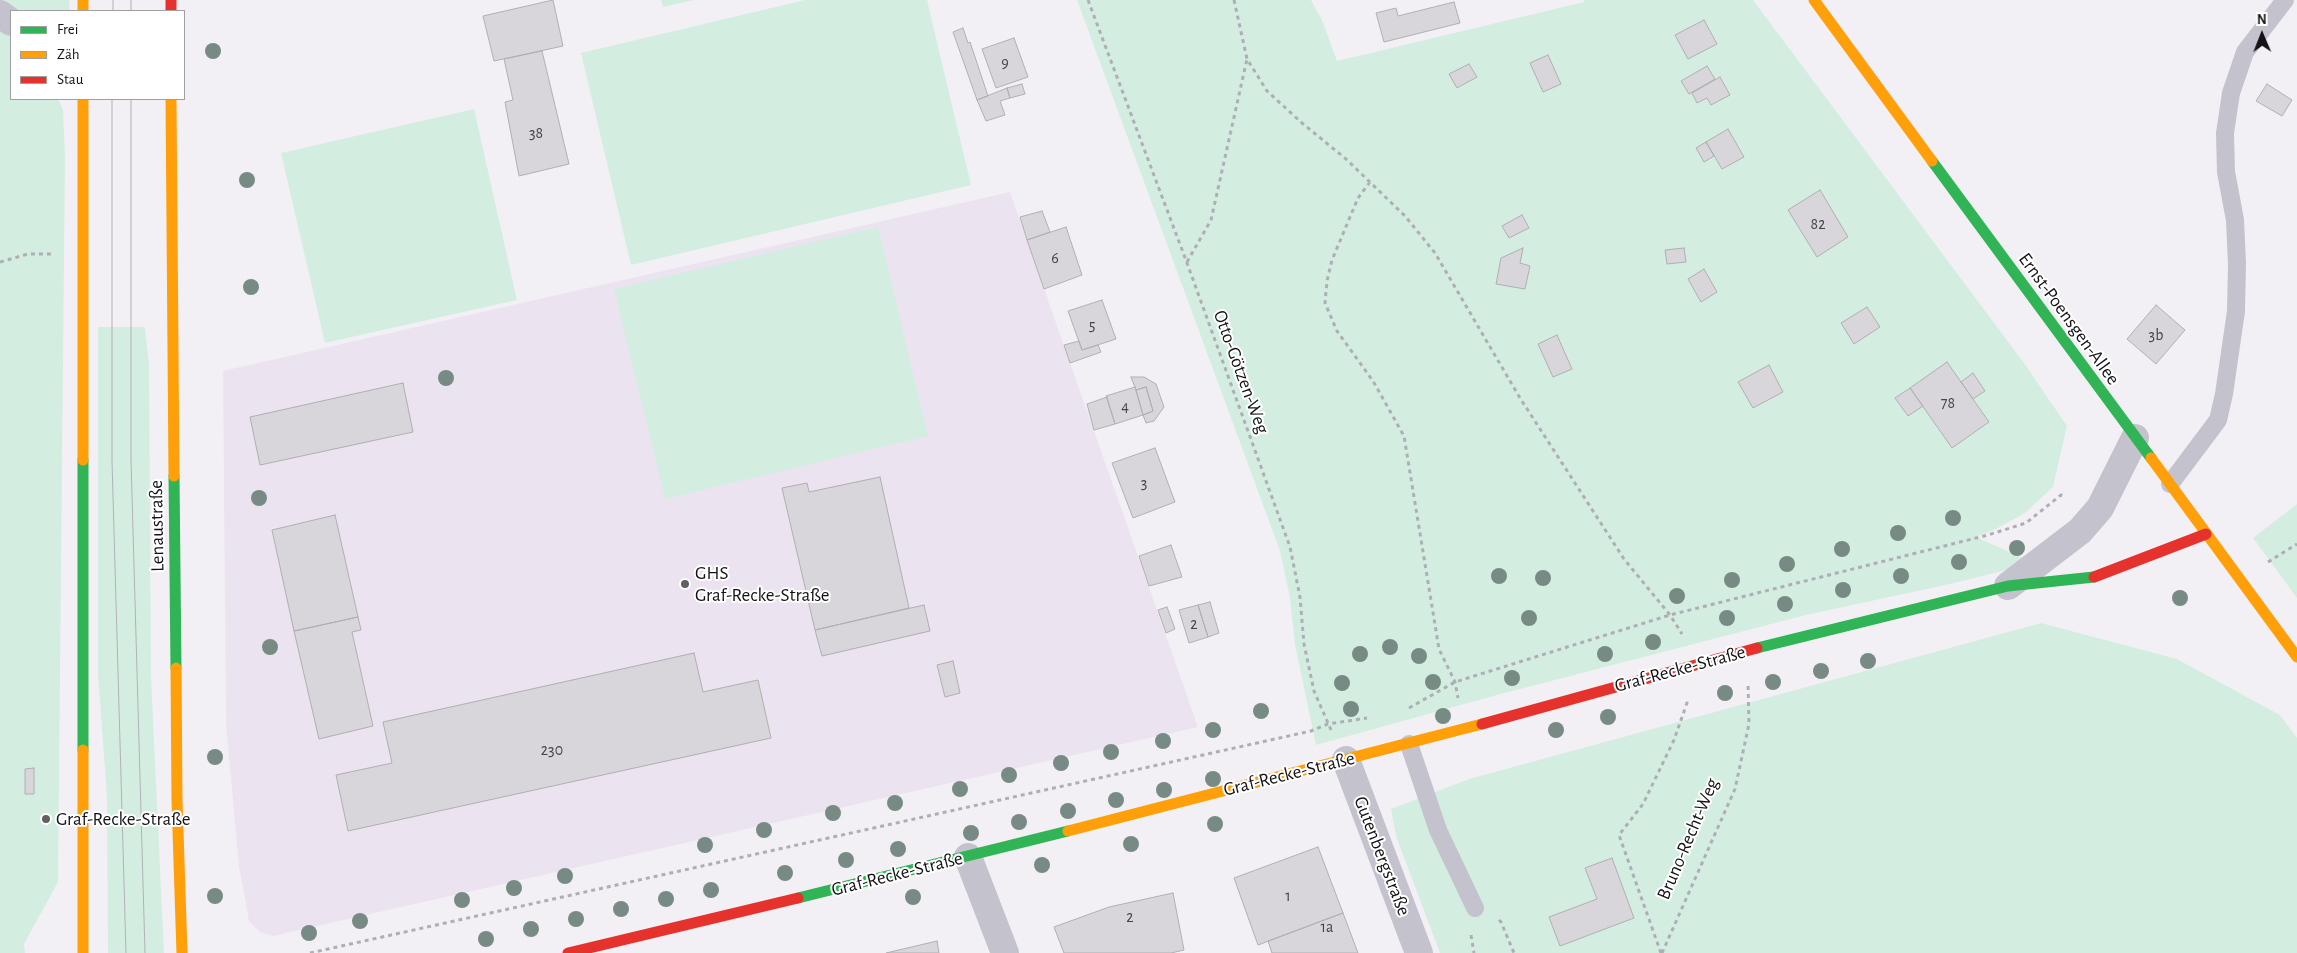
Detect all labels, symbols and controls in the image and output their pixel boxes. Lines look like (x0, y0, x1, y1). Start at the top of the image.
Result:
legend (10, 10, 185, 100)
north arrow (2237, 10, 2287, 60)
text: N (2257, 13, 2267, 27)
text: Frei (57, 22, 78, 37)
text: Zäh (57, 47, 80, 62)
house number: 9 (1001, 53, 1009, 73)
text: Stau (57, 72, 83, 87)
house number: 38 (529, 123, 543, 143)
house number: 82 (1811, 214, 1825, 234)
house number: 6 (1051, 248, 1059, 268)
street label: Ernst-Poensgen-Allee (2013, 249, 2125, 389)
street label: Otto-Götzen-Weg (1208, 307, 1274, 437)
house number: 5 (1089, 315, 1095, 335)
house number: 3b (2149, 325, 2163, 345)
house number: 78 (1941, 393, 1955, 413)
house number: 4 (1121, 396, 1129, 416)
house number: 3 (1141, 473, 1147, 493)
street label: Lenaustraße (145, 480, 169, 572)
place label: GHS Graf-Recke-Straße (695, 562, 830, 606)
marker: GHS Graf-Recke-Straße (679, 578, 691, 590)
house number: 2 (1190, 614, 1198, 634)
street label: Graf-Recke-Straße (1612, 641, 1748, 697)
house number: 230 (541, 740, 563, 760)
street label: Graf-Recke-Straße (1221, 747, 1357, 801)
street label: Bruno-Recht-Weg (1652, 775, 1724, 903)
street label: Gutenbergstraße (1349, 793, 1415, 919)
place label: Graf-Recke-Straße (56, 808, 191, 830)
marker: Graf-Recke-Straße (40, 813, 52, 825)
street label: Graf-Recke-Straße (829, 847, 965, 901)
house number: 1 (1285, 886, 1291, 906)
house number: 2 (1126, 907, 1134, 927)
house number: 1a (1321, 917, 1333, 937)

